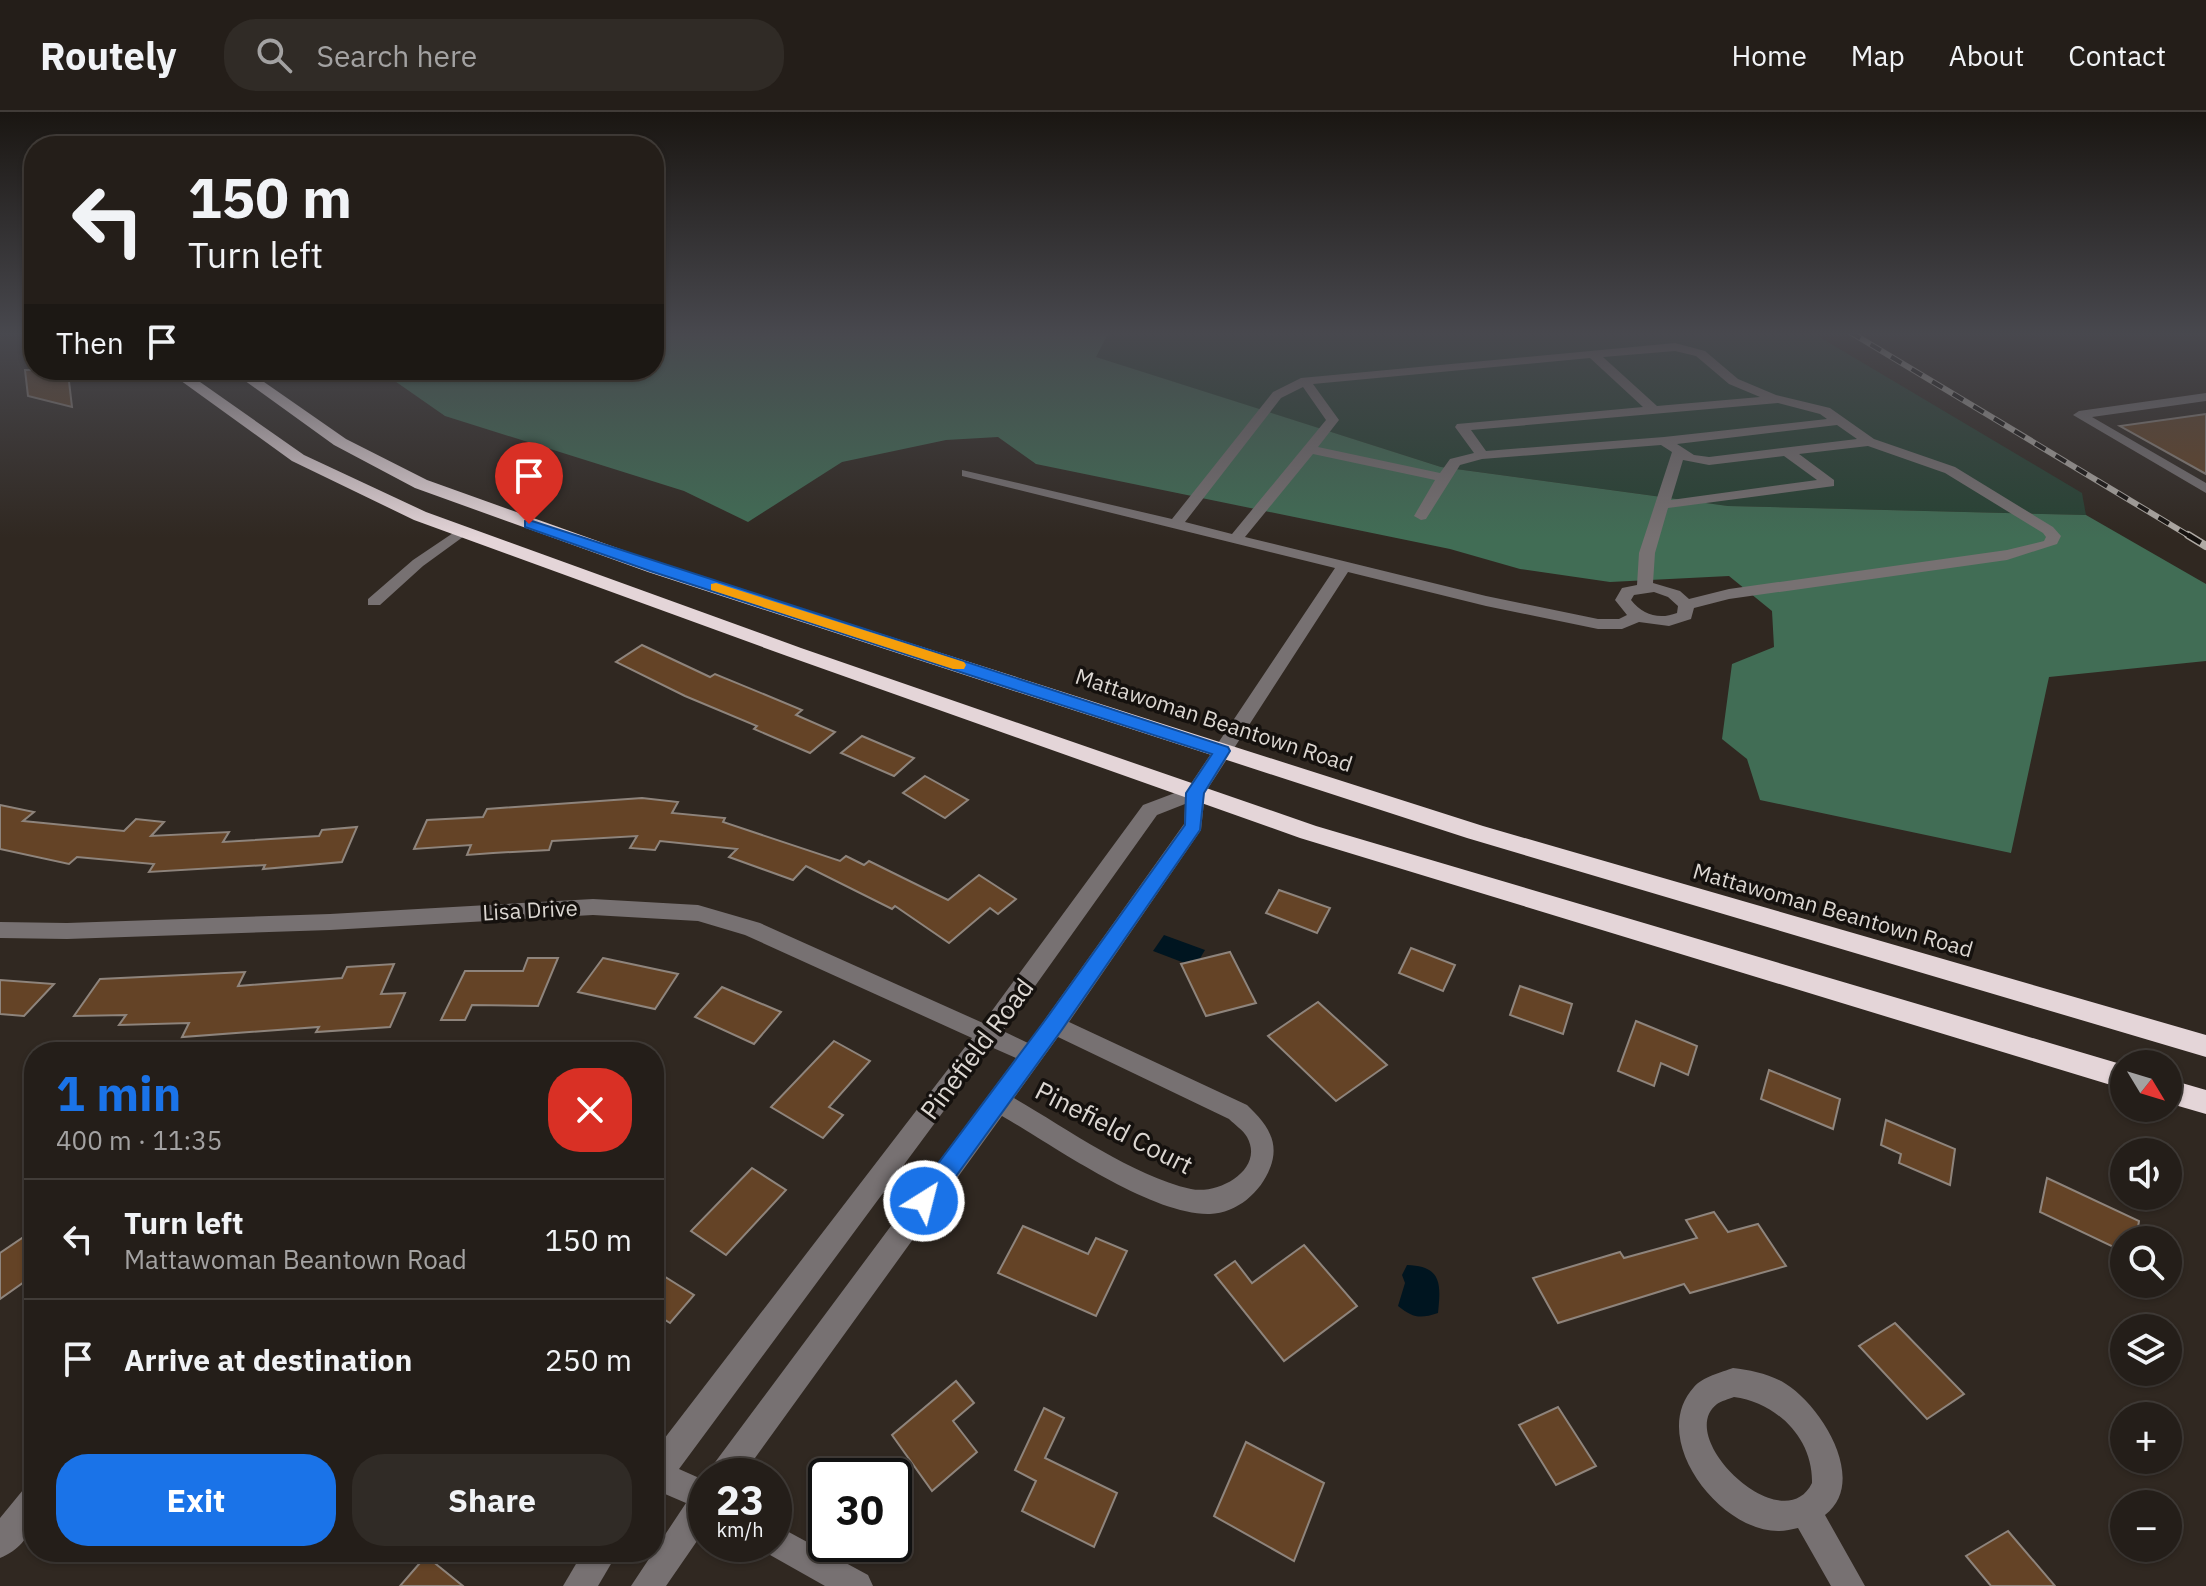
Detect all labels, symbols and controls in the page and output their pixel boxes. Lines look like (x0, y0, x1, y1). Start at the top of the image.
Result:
search box (224, 19, 784, 91)
text: Routely (40, 31, 176, 80)
icon: search (252, 33, 296, 77)
text: Search here (316, 36, 477, 75)
text: Home (1731, 37, 1807, 74)
text: Map (1851, 37, 1905, 74)
text: About (1949, 37, 2024, 74)
text: Contact (2068, 37, 2166, 74)
text: 150 m (188, 161, 352, 233)
icon: left (56, 168, 160, 272)
text: Turn left (188, 231, 323, 278)
icon: arrive (140, 320, 184, 364)
text: Then (56, 323, 124, 362)
pin (495, 442, 563, 524)
icon: arrive (507, 454, 551, 498)
street label: Mattawoman Beantown Road (1072, 661, 1357, 778)
street label: Mattawoman Beantown Road (1690, 856, 1977, 963)
street label: Lisa Drive (482, 893, 578, 926)
street label: Pinefield Road (912, 971, 1040, 1126)
north arrow (2110, 1050, 2182, 1122)
map controls (2110, 1050, 2182, 1562)
text: 1 min (56, 1062, 181, 1124)
button: close (548, 1068, 632, 1152)
street label: Pinefield Court (1030, 1073, 1199, 1181)
text: 400 m · 11:35 (56, 1123, 222, 1157)
button: sound (2110, 1138, 2182, 1210)
position arrow (882, 1159, 966, 1243)
text: Turn left (124, 1203, 243, 1242)
icon: left (56, 1217, 100, 1261)
text: 150 m (545, 1220, 632, 1259)
button: search (2110, 1226, 2182, 1298)
text: Mattawoman Beantown Road (124, 1242, 467, 1276)
button: layers (2110, 1314, 2182, 1386)
icon: arrive (56, 1337, 100, 1381)
text: Arrive at destination (124, 1340, 412, 1379)
text: 250 m (545, 1340, 632, 1379)
button: + (2110, 1402, 2182, 1474)
button: Exit (56, 1454, 336, 1546)
button: Share (352, 1454, 632, 1546)
speed limit sign: 30 (808, 1458, 912, 1562)
text: 23 (716, 1474, 764, 1526)
button: − (2110, 1490, 2182, 1562)
text: km/h (716, 1516, 764, 1543)

